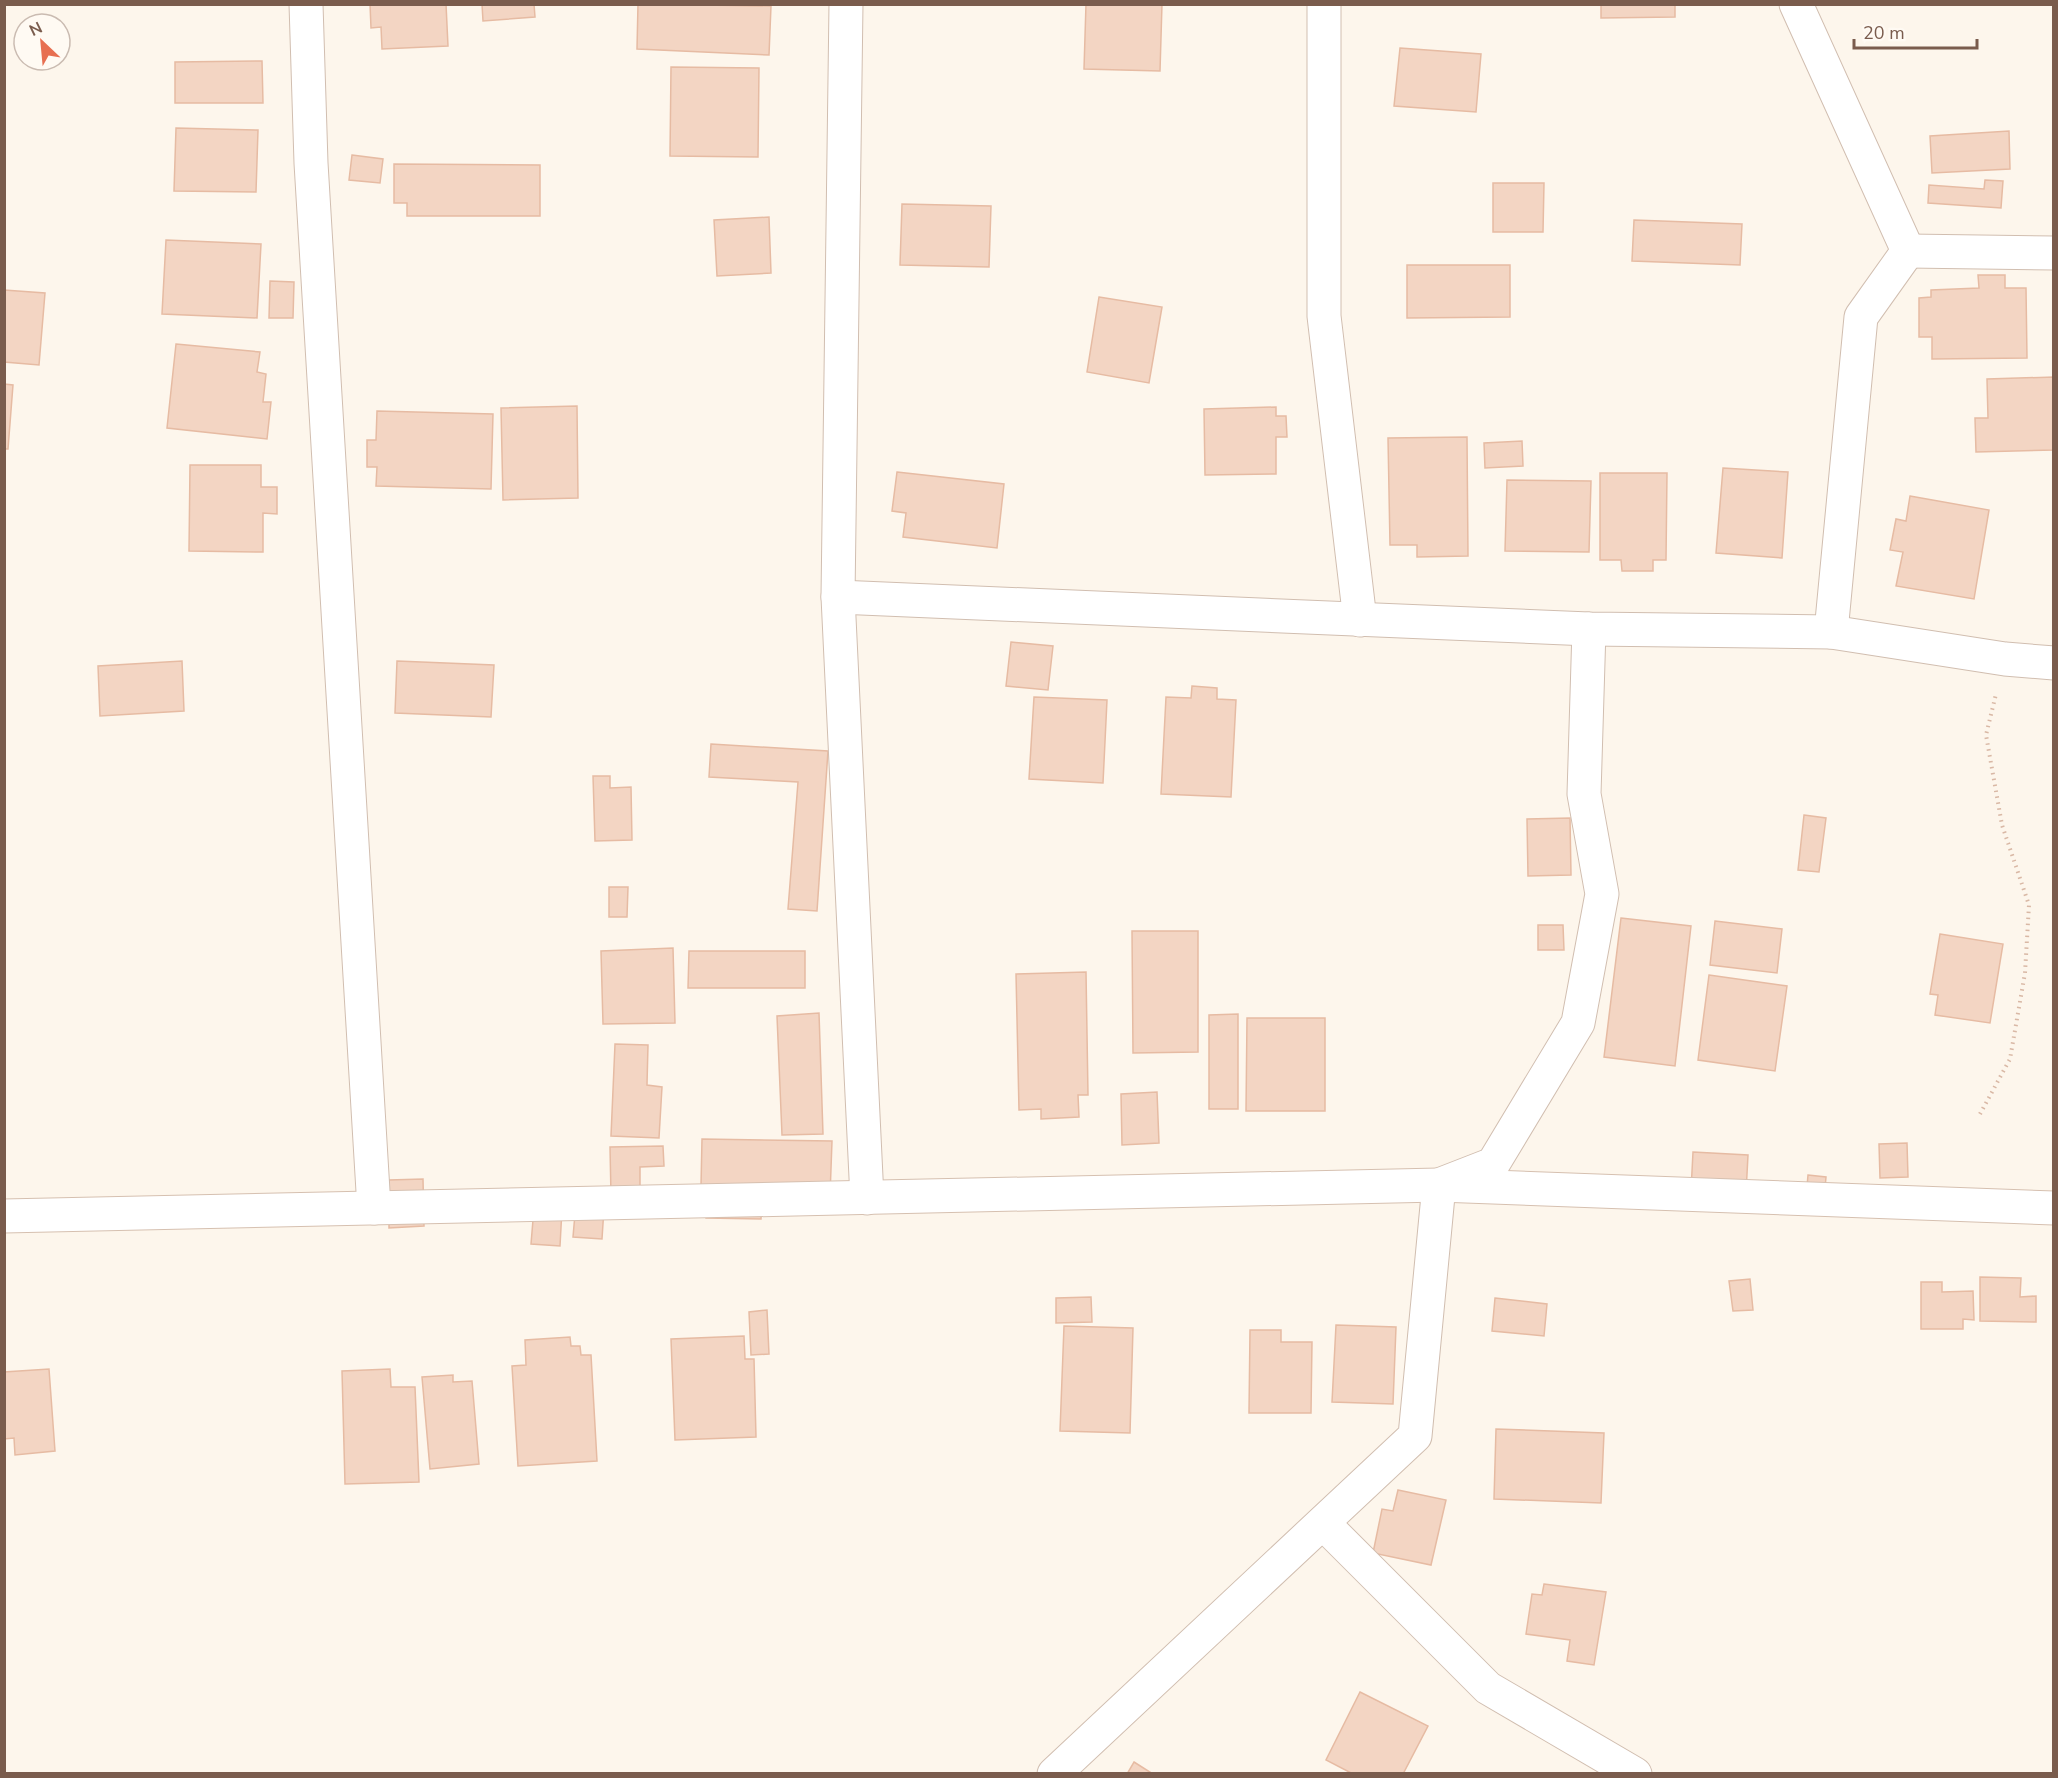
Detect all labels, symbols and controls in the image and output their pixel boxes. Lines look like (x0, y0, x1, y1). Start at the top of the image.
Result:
north arrow (12, 12, 72, 72)
scale bar (1854, 12, 1977, 50)
text: N (26, 17, 46, 42)
text: 20 m (1863, 21, 1905, 45)

